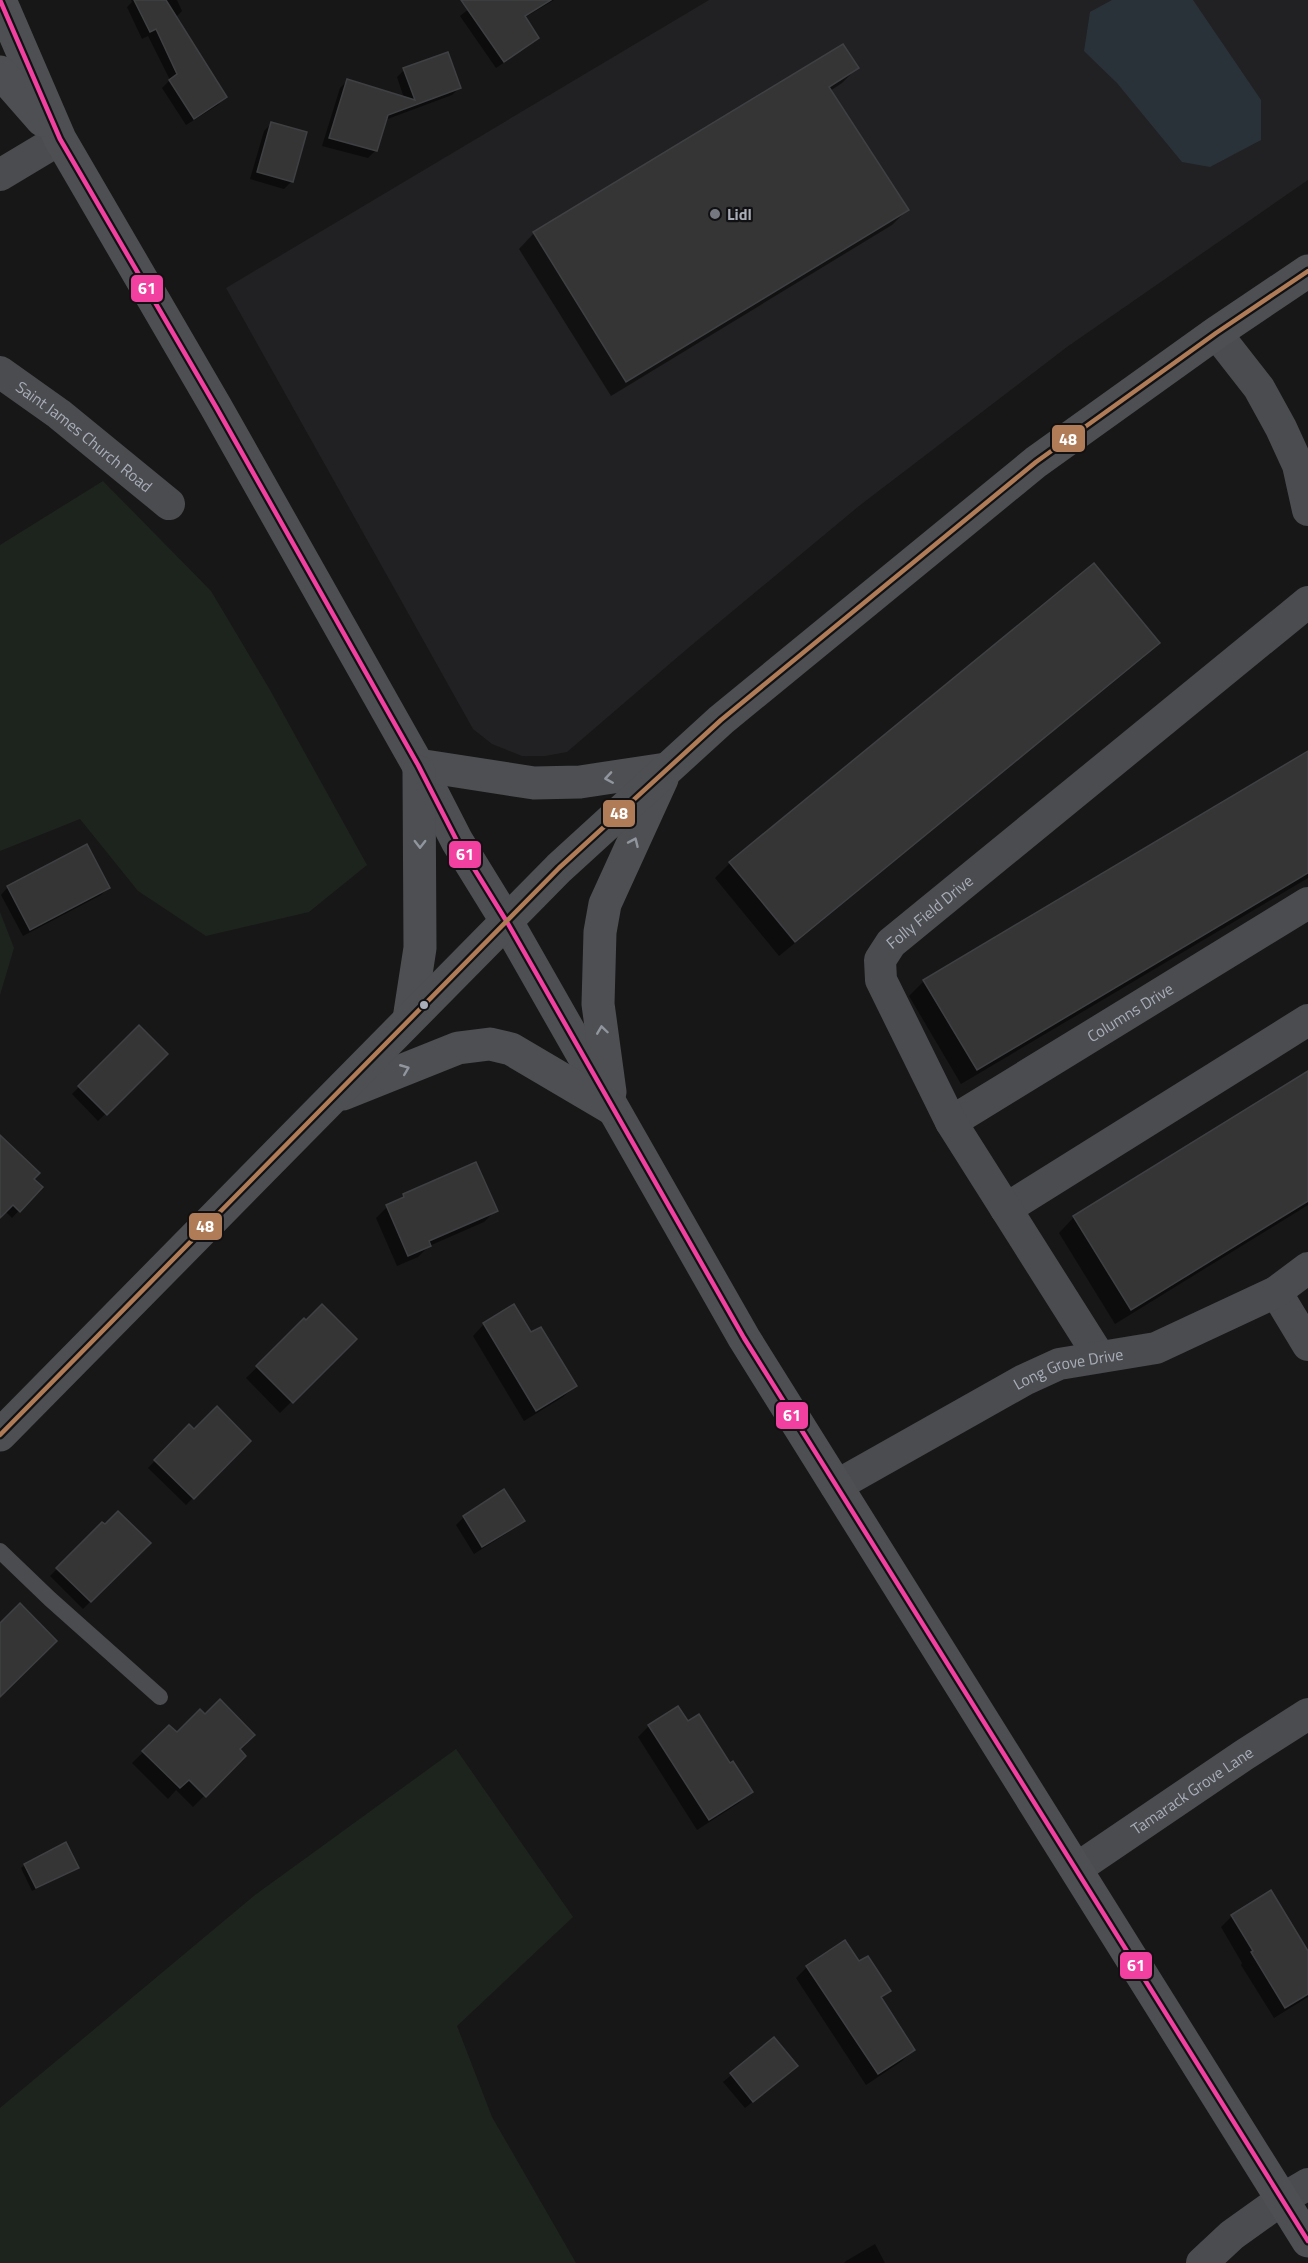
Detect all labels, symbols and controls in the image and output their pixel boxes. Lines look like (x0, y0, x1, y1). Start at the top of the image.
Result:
place label: Lidl (727, 202, 752, 226)
marker: Lidl (708, 207, 722, 221)
line badge: 61 (130, 274, 164, 303)
text: 61 (138, 276, 156, 300)
street label: Saint James Church Road (11, 375, 158, 498)
line badge: 48 (1051, 424, 1086, 453)
text: 48 (1059, 427, 1077, 451)
one-way arrow (604, 771, 614, 784)
line badge: 48 (602, 799, 636, 828)
text: 48 (610, 801, 628, 825)
one-way arrow (626, 837, 638, 848)
one-way arrow (414, 840, 426, 849)
line badge: 61 (448, 840, 482, 869)
text: 61 (456, 842, 474, 866)
street label: Folly Field Drive (881, 869, 978, 954)
street label: Columns Drive (1082, 977, 1178, 1048)
unlabelled marker (418, 999, 430, 1011)
one-way arrow (596, 1025, 608, 1034)
one-way arrow (399, 1064, 410, 1077)
line badge: 48 (188, 1212, 223, 1241)
text: 48 (196, 1214, 214, 1238)
street label: Long Grove Drive (1009, 1342, 1125, 1396)
line badge: 61 (775, 1401, 809, 1430)
text: 61 (783, 1403, 801, 1427)
street label: Tamarack Grove Lane (1126, 1740, 1258, 1841)
line badge: 61 (1119, 1951, 1153, 1980)
text: 61 (1127, 1953, 1145, 1977)

